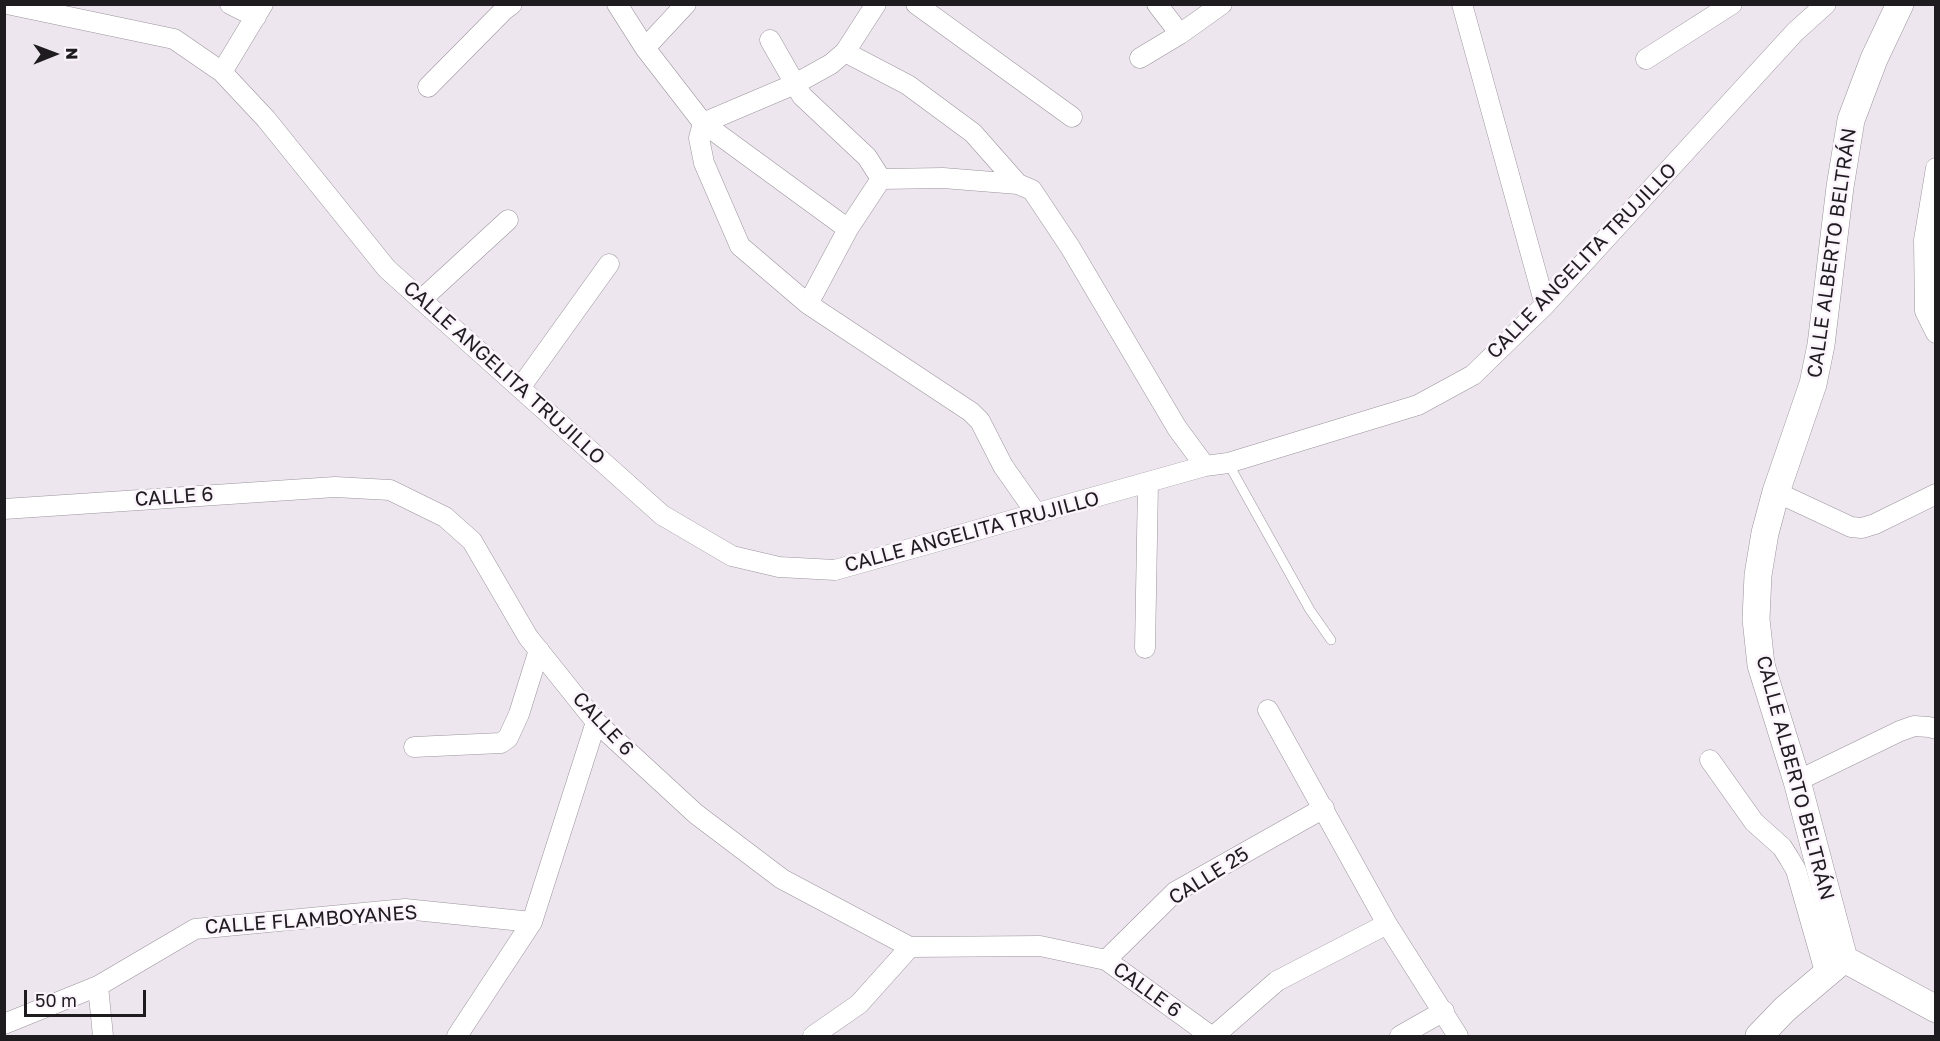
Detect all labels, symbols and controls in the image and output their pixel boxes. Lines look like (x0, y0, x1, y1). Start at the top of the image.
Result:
north arrow (24, 24, 84, 84)
text: N (62, 47, 82, 60)
street label: CALLE ALBERTO BELTRÁN (1803, 126, 1861, 380)
street label: CALLE ANGELITA TRUJILLO (1482, 158, 1682, 364)
street label: CALLE ANGELITA TRUJILLO (398, 276, 610, 470)
street label: CALLE 6 (134, 482, 214, 512)
street label: CALLE ANGELITA TRUJILLO (842, 486, 1102, 578)
street label: CALLE ALBERTO BELTRÁN (1751, 653, 1839, 903)
street label: CALLE 6 (567, 687, 639, 761)
street label: CALLE 25 (1165, 842, 1253, 910)
street label: CALLE FLAMBOYANES (204, 901, 418, 939)
street label: CALLE 6 (1108, 957, 1186, 1023)
scale bar (27, 978, 148, 1016)
text: 50 m (35, 989, 77, 1011)

